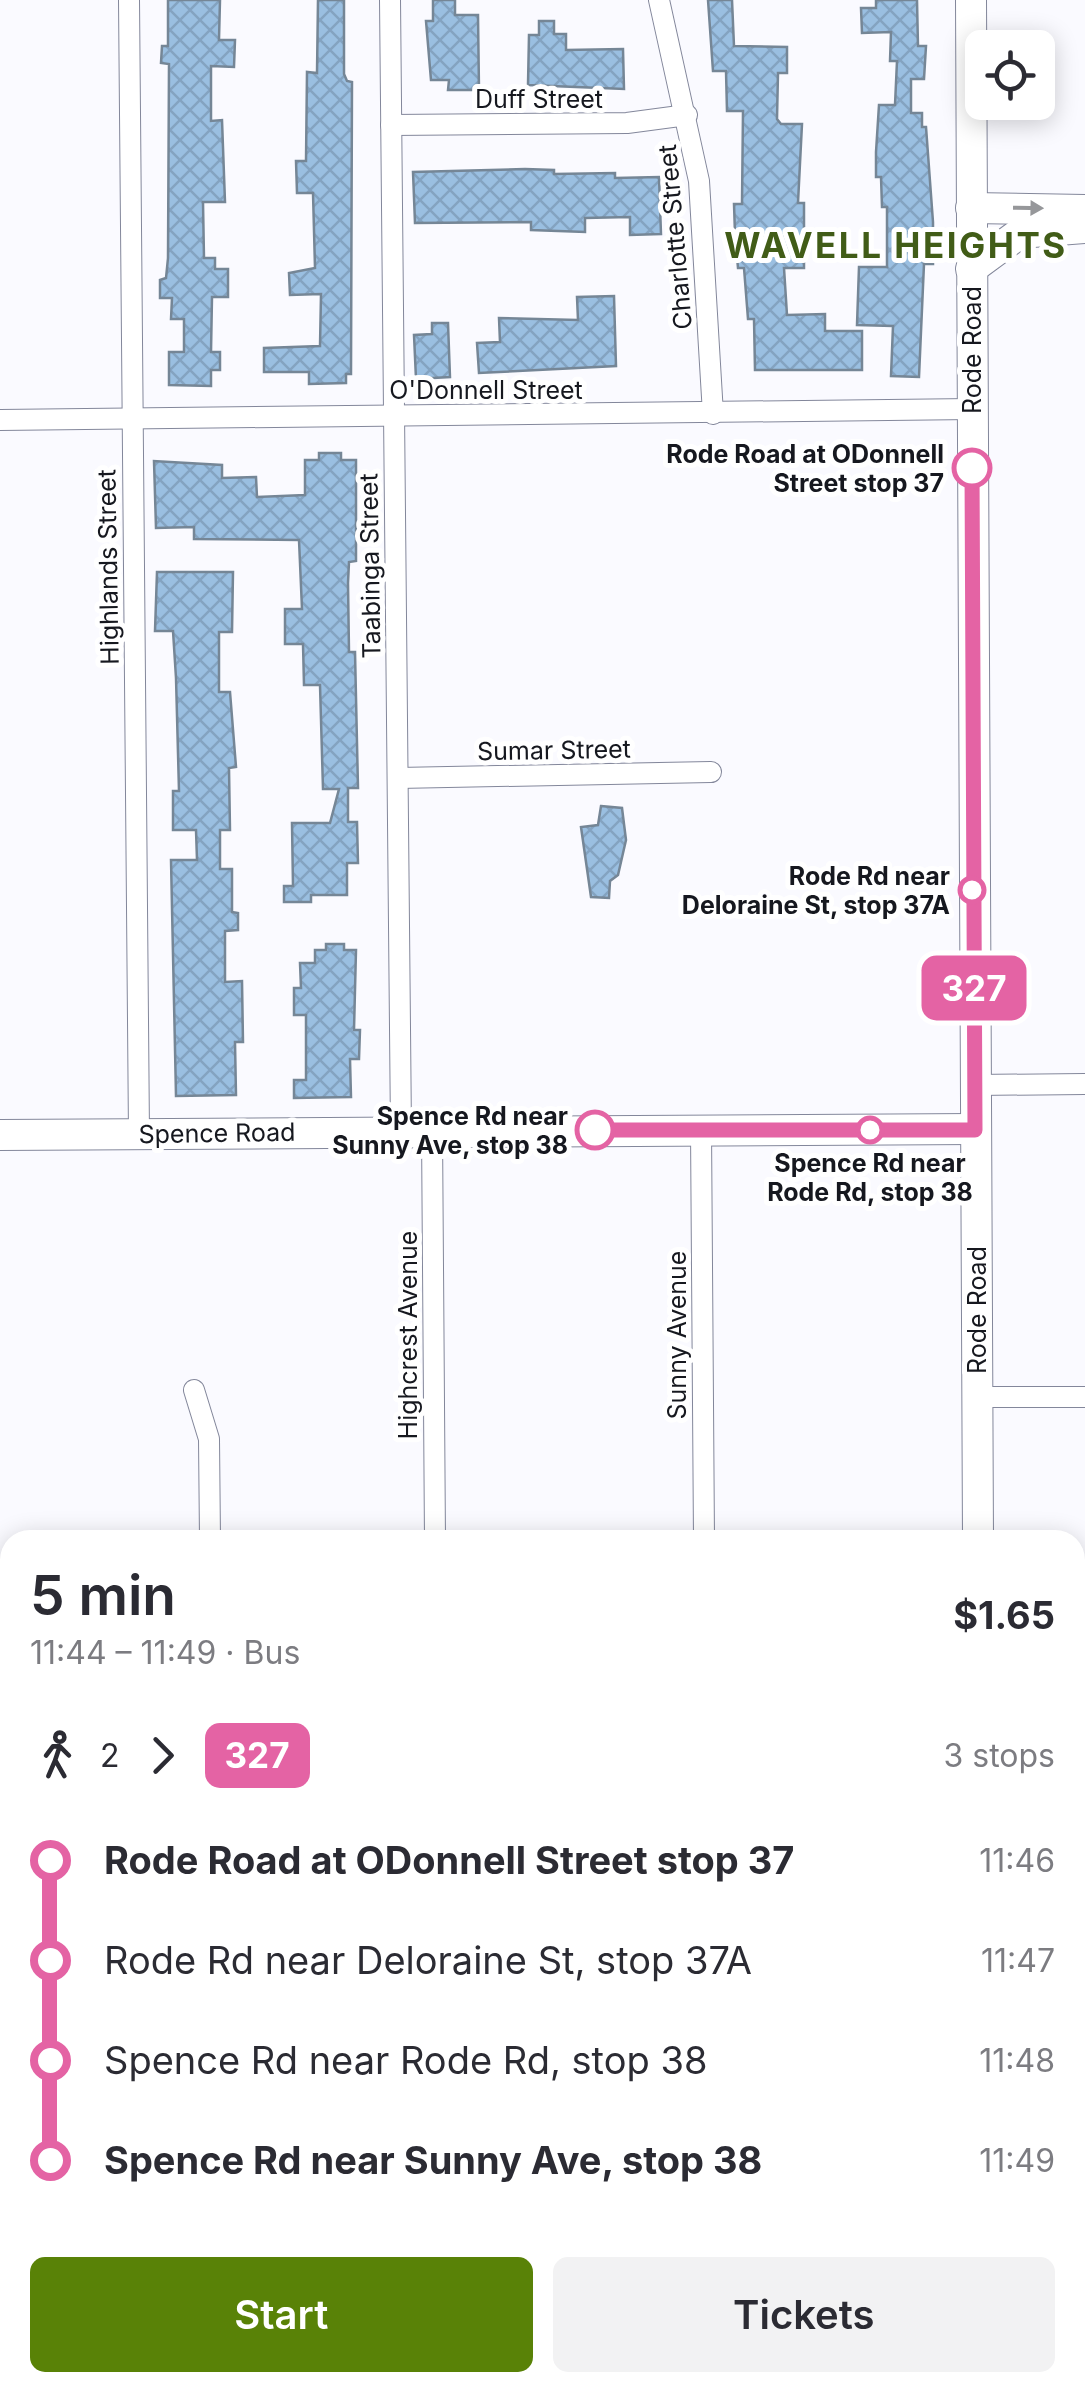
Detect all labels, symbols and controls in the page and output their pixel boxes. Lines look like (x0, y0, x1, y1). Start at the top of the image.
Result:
map controls (965, 30, 1055, 120)
button: locate (965, 30, 1055, 120)
street label: Duff Street (475, 84, 603, 114)
street label: Charlotte Street (652, 143, 698, 331)
one-way arrow (1013, 200, 1045, 216)
district label: WAVELL HEIGHTS (724, 224, 1068, 266)
street label: Rode Road (957, 286, 987, 414)
street label: O'Donnell Street (389, 375, 583, 405)
place label: Rode Road at ODonnell Street stop 37 (666, 439, 944, 498)
marker: Rode Road at ODonnell Street stop 37 (953, 449, 991, 487)
street label: Highlands Street (91, 469, 125, 665)
street label: Taabinga Street (353, 473, 387, 659)
street label: Sumar Street (477, 734, 631, 766)
place label: Rode Rd near Deloraine St, stop 37A (682, 861, 950, 920)
marker: Rode Rd near Deloraine St, stop 37A (959, 877, 985, 903)
line badge: 327 (916, 956, 1032, 1020)
text: 327 (942, 967, 1007, 1009)
place label: Spence Rd near Sunny Ave, stop 38 (332, 1101, 568, 1160)
marker: Spence Rd near Sunny Ave, stop 38 (576, 1111, 614, 1149)
street label: Spence Road (138, 1117, 296, 1149)
marker: Spence Rd near Rode Rd, stop 38 (857, 1117, 883, 1143)
place label: Spence Rd near Rode Rd, stop 38 (767, 1148, 973, 1207)
street label: Highcrest Avenue (393, 1231, 423, 1439)
street label: Rode Road (962, 1246, 992, 1374)
street label: Sunny Avenue (662, 1251, 692, 1419)
text: 5 min (30, 1562, 176, 1628)
text: $1.65 (953, 1592, 1055, 1638)
text: 11:44 – 11:49 · Bus (30, 1633, 300, 1672)
icon: walk (30, 1728, 85, 1783)
icon: forward (135, 1728, 190, 1783)
text: 327 (225, 1734, 290, 1776)
text: 2 (100, 1736, 120, 1775)
text: 3 stops (944, 1736, 1055, 1775)
text: Rode Road at ODonnell Street stop 37 (104, 1837, 794, 1883)
text: 11:46 (979, 1841, 1055, 1880)
text: Rode Rd near Deloraine St, stop 37A (104, 1937, 752, 1983)
text: 11:47 (981, 1941, 1055, 1980)
text: Spence Rd near Rode Rd, stop 38 (104, 2037, 707, 2083)
text: 11:48 (979, 2041, 1055, 2080)
text: Spence Rd near Sunny Ave, stop 38 (104, 2137, 762, 2183)
text: 11:49 (979, 2141, 1055, 2180)
button: Start (30, 2257, 533, 2372)
button: Tickets (553, 2257, 1055, 2372)

